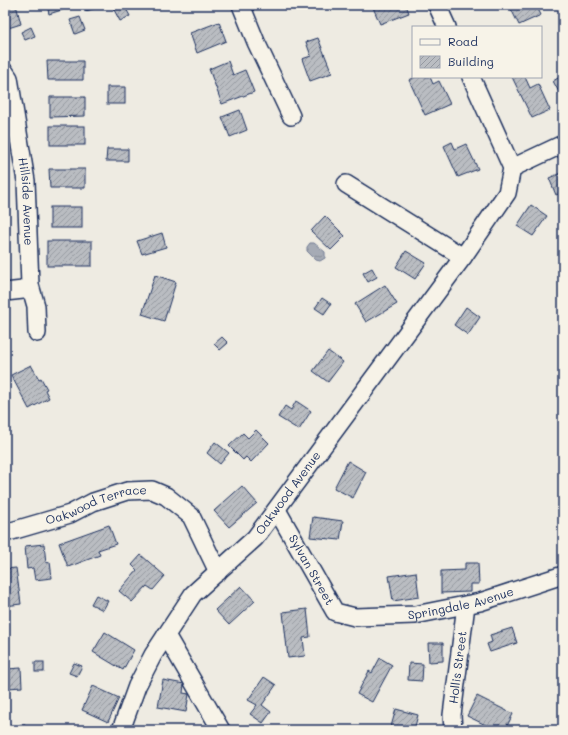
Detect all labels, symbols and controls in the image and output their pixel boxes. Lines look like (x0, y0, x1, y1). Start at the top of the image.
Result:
legend (412, 26, 542, 78)
text: Road (448, 33, 478, 49)
text: Building (448, 53, 494, 69)
street label: Hillside Avenue (15, 156, 37, 246)
street label: Oakwood Avenue (251, 448, 324, 537)
street label: Oakwood Terrace (43, 481, 147, 528)
street label: Sylvan Street (286, 531, 338, 608)
street label: Springdale Avenue (407, 583, 515, 622)
street label: Hollis Street (444, 630, 470, 705)

